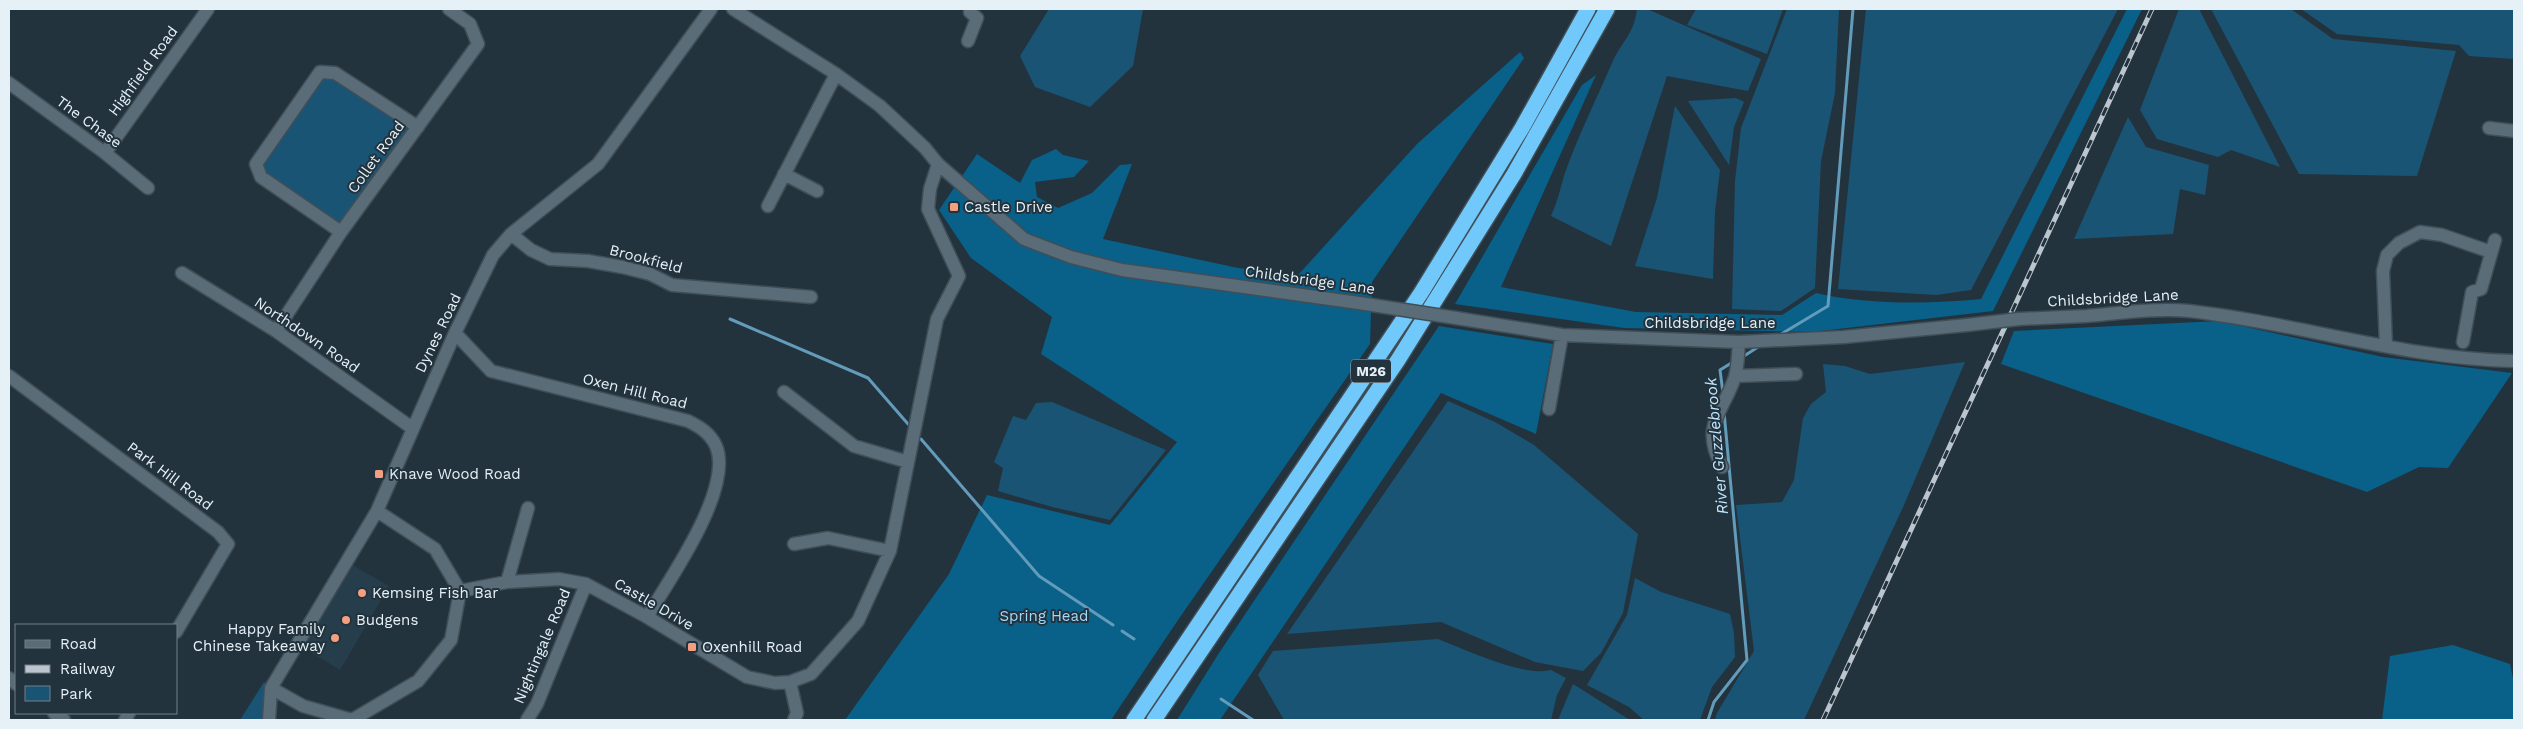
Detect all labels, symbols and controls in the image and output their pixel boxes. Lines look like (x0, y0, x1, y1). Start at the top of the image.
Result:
street label: Highfield Road (104, 23, 182, 119)
street label: The Chase (53, 92, 125, 152)
street label: Collet Road (344, 117, 408, 197)
place label: Castle Drive (964, 198, 1053, 216)
marker: Castle Drive (948, 201, 960, 213)
street label: Brookfield (608, 241, 684, 277)
street label: Childsbridge Lane (1244, 262, 1376, 298)
street label: Childsbridge Lane (2047, 286, 2179, 310)
street label: Dynes Road (411, 290, 465, 376)
street label: Northdown Road (251, 293, 363, 377)
street label: Childsbridge Lane (1644, 314, 1776, 332)
road number: M26 (1351, 360, 1391, 382)
street label: Oxen Hill Road (581, 369, 689, 413)
water label: River Guzzlebrook (1701, 375, 1732, 515)
street label: Park Hill Road (124, 438, 216, 514)
place label: Knave Wood Road (389, 465, 521, 483)
marker: Knave Wood Road (373, 468, 385, 480)
street label: Castle Drive (611, 574, 697, 634)
place label: Kemsing Fish Bar (372, 584, 498, 602)
street label: Nightingale Road (510, 586, 574, 706)
marker: Kemsing Fish Bar (356, 587, 368, 599)
park label: Spring Head (1000, 607, 1088, 625)
place label: Budgens (356, 611, 418, 629)
marker: Budgens (340, 614, 352, 626)
place label: Happy Family Chinese Takeaway (193, 620, 325, 655)
legend (15, 624, 178, 714)
marker: Happy Family Chinese Takeaway (329, 632, 341, 644)
text: Road (60, 635, 97, 653)
place label: Oxenhill Road (702, 638, 802, 656)
marker: Oxenhill Road (686, 641, 698, 653)
text: Railway (60, 660, 115, 678)
text: Park (60, 685, 93, 703)

